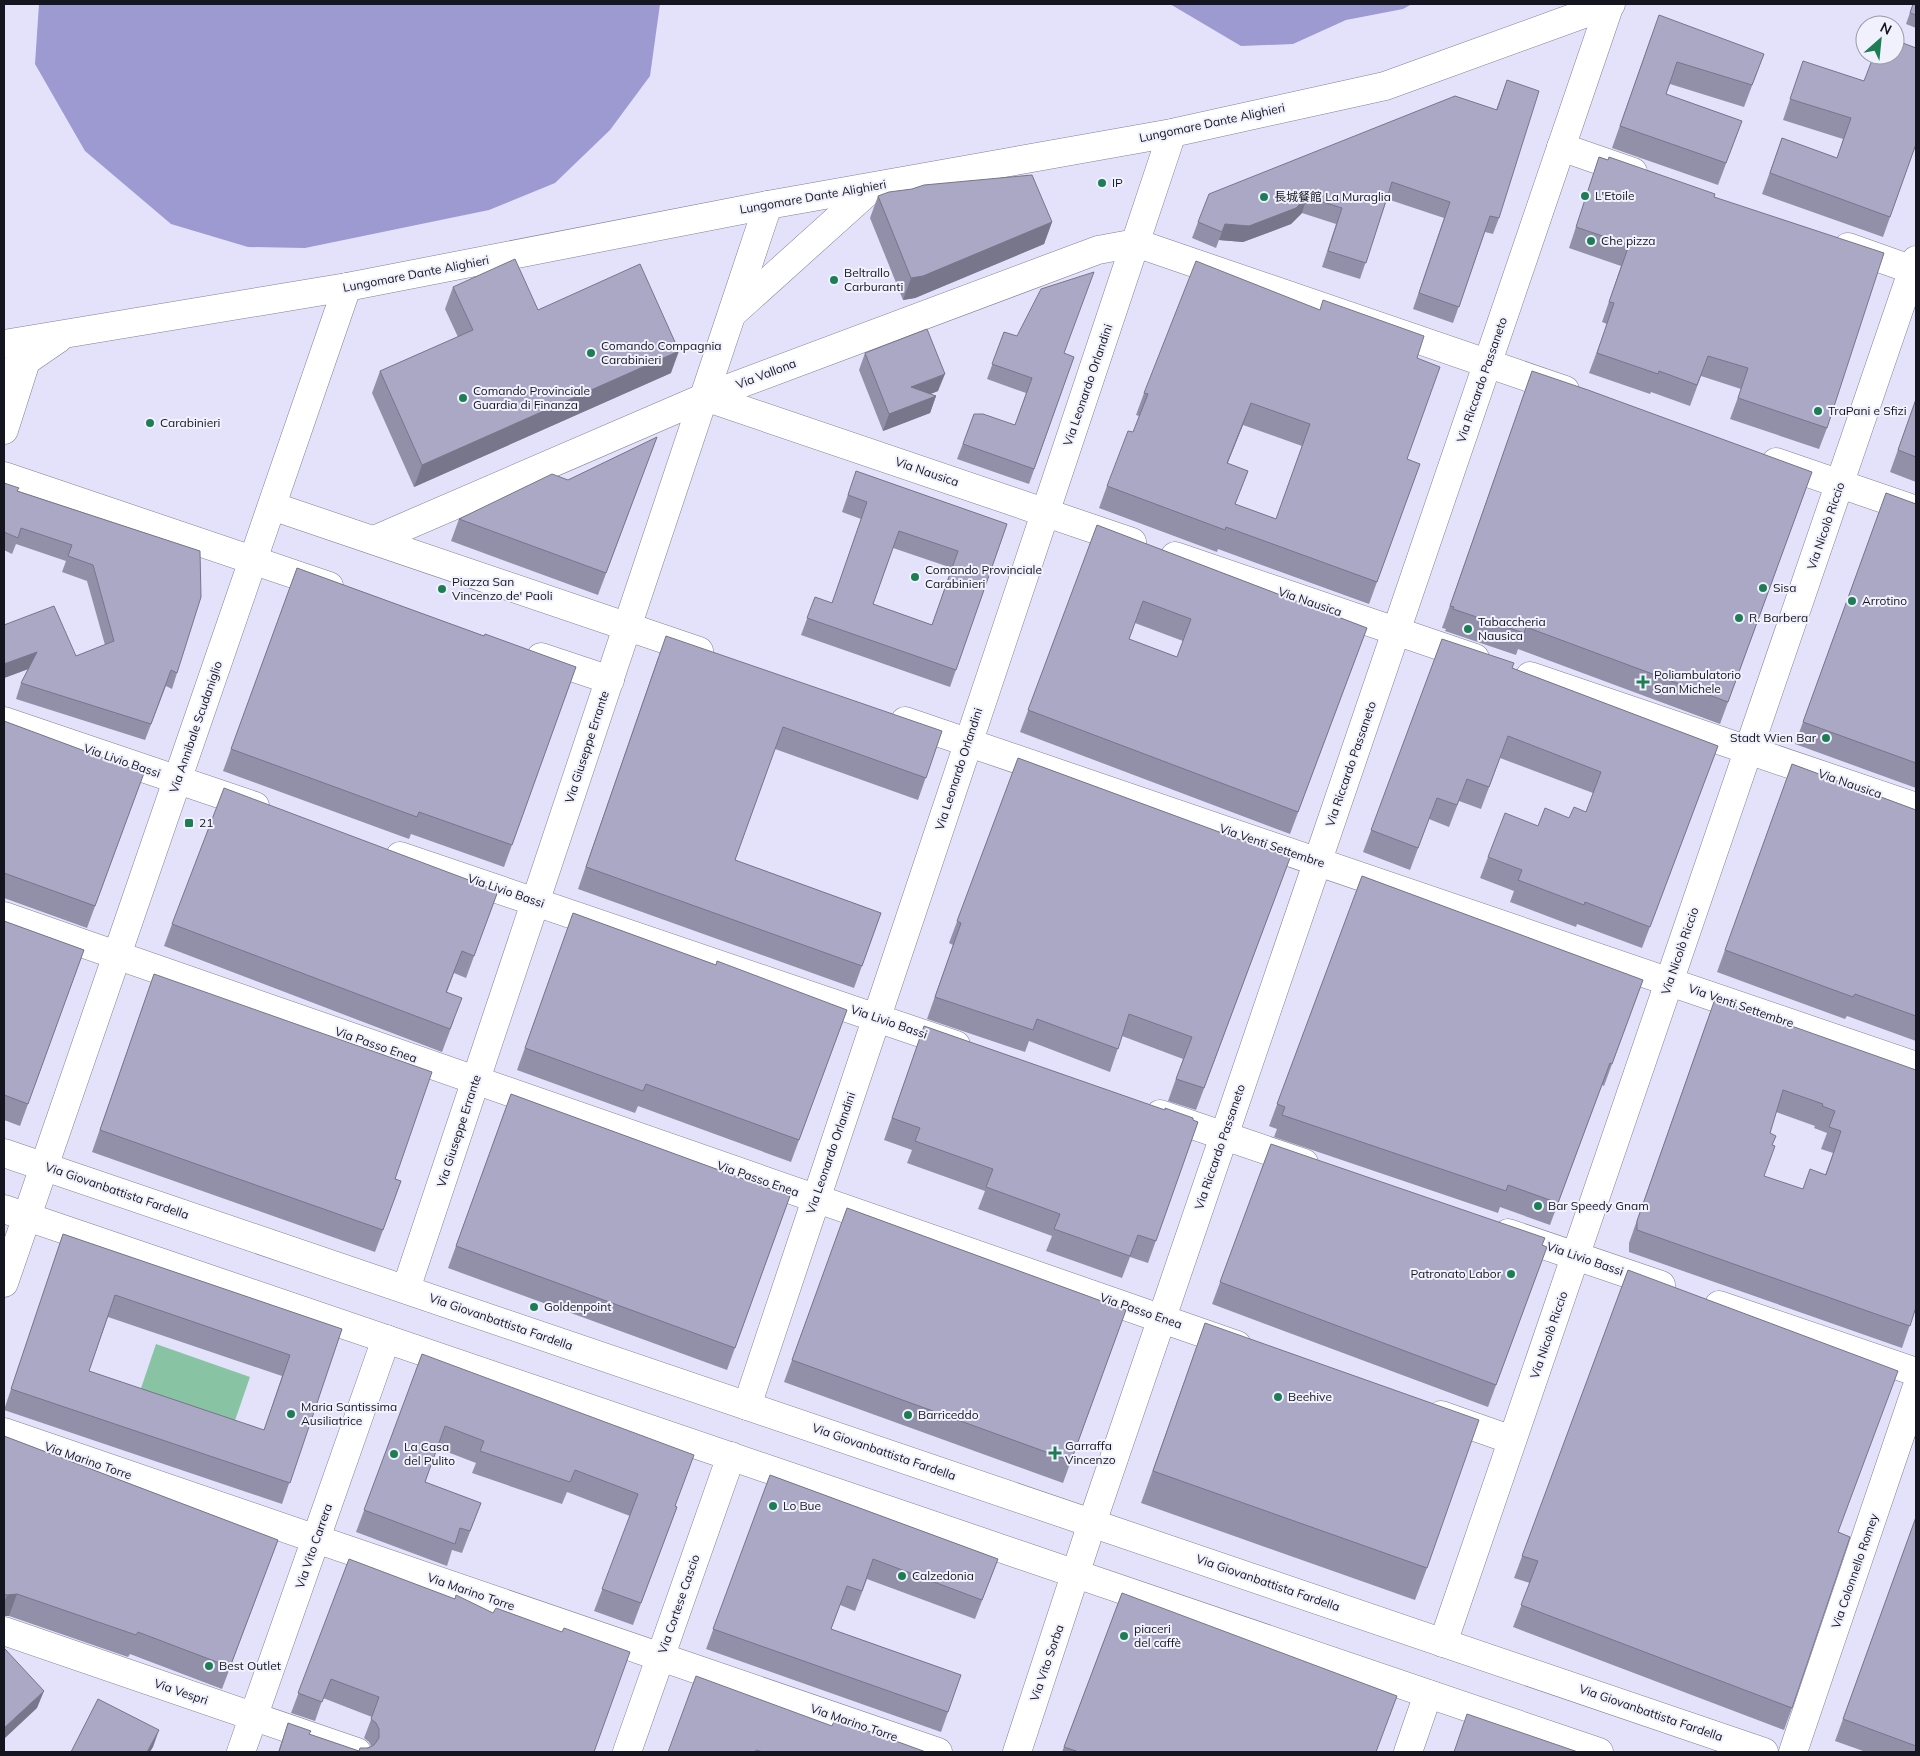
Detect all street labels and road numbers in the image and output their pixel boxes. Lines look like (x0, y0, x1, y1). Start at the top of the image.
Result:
street label: Lungomare Dante Alighieri (1138, 100, 1286, 145)
street label: Lungomare Dante Alighieri (738, 176, 887, 217)
street label: Lungomare Dante Alighieri (342, 252, 490, 295)
street label: Via Riccardo Passaneto (1453, 315, 1510, 444)
street label: Via Leonardo Orlandini (1060, 322, 1115, 448)
street label: Via Vallona (734, 355, 798, 392)
street label: Via Nausica (893, 454, 961, 489)
street label: Via Nicolò Riccio (1804, 480, 1848, 572)
street label: Via Nausica (1276, 584, 1344, 619)
street label: Via Annibale Scudaniglio (166, 659, 225, 795)
street label: Via Giuseppe Errante (561, 689, 612, 805)
street label: Via Riccardo Passaneto (1322, 699, 1379, 828)
street label: Via Leonardo Orlandini (932, 706, 985, 832)
street label: Via Livio Bassi (82, 740, 163, 781)
street label: Via Nausica (1816, 766, 1884, 801)
street label: Via Venti Settembre (1218, 820, 1327, 871)
street label: Via Livio Bassi (466, 870, 547, 911)
street label: Via Nicolò Riccio (1658, 905, 1702, 997)
street label: Via Venti Settembre (1687, 980, 1796, 1031)
street label: Via Livio Bassi (849, 1001, 930, 1042)
street label: Via Passo Enea (333, 1023, 419, 1066)
street label: Via Giuseppe Errante (433, 1073, 484, 1189)
street label: Via Riccardo Passaneto (1191, 1082, 1248, 1211)
street label: Via Leonardo Orlandini (803, 1090, 858, 1216)
street label: Via Passo Enea (715, 1157, 801, 1200)
street label: Via Giovanbattista Fardella (43, 1159, 191, 1222)
street label: Via Livio Bassi (1545, 1238, 1626, 1279)
street label: Via Passo Enea (1098, 1289, 1184, 1332)
street label: Via Nicolò Riccio (1527, 1289, 1571, 1381)
street label: Via Giovanbattista Fardella (427, 1290, 575, 1353)
street label: Via Giovanbattista Fardella (810, 1420, 958, 1483)
street label: Via Marino Torre (42, 1439, 134, 1483)
street label: Via Vito Carrera (292, 1501, 335, 1590)
street label: Via Colonnello Romey (1828, 1511, 1881, 1630)
street label: Via Giovanbattista Fardella (1194, 1551, 1342, 1614)
street label: Via Cortese Cascio (655, 1552, 703, 1655)
street label: Via Marino Torre (425, 1570, 517, 1614)
street label: Via Vito Sorba (1026, 1623, 1067, 1703)
street label: Via Vespri (152, 1675, 210, 1708)
street label: Via Giovanbattista Fardella (1577, 1681, 1725, 1744)
street label: Via Marino Torre (808, 1701, 900, 1745)

